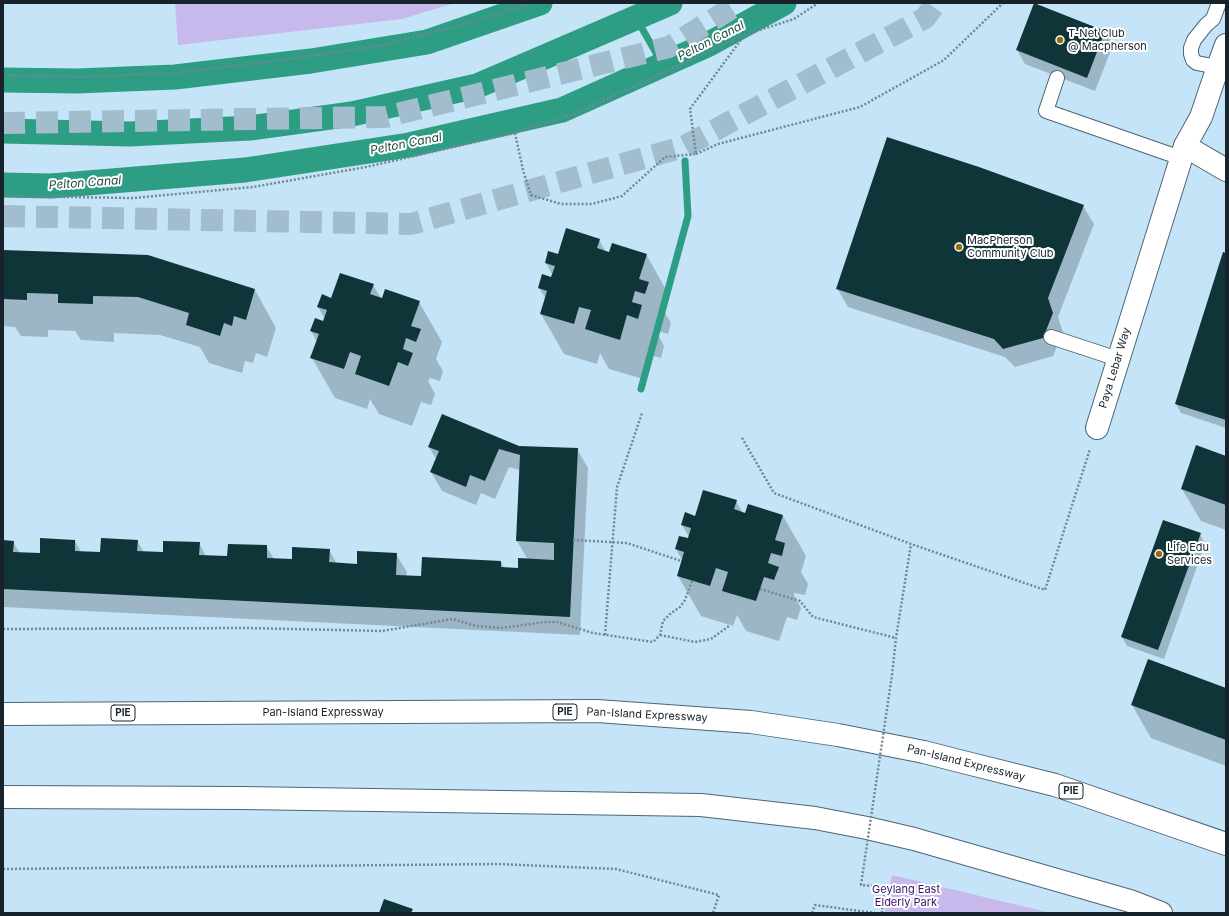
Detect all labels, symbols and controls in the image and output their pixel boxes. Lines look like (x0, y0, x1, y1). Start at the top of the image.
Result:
water label: Pelton Canal (675, 18, 747, 64)
place label: T-Net Club @ Macpherson (1068, 27, 1147, 53)
marker: T-Net Club @ Macpherson (1055, 35, 1065, 45)
water label: Pelton Canal (369, 130, 443, 158)
water label: Pelton Canal (48, 173, 122, 193)
place label: MacPherson Community Club (967, 234, 1054, 260)
marker: MacPherson Community Club (954, 242, 964, 252)
street label: Paya Lebar Way (1096, 326, 1134, 410)
place label: Life Edu Services (1167, 541, 1212, 567)
marker: Life Edu Services (1154, 549, 1164, 559)
road number: PIE (553, 704, 577, 720)
road number: PIE (111, 705, 135, 721)
street label: Pan-Island Expressway (586, 705, 708, 725)
street label: Pan-Island Expressway (262, 706, 384, 720)
street label: Pan-Island Expressway (906, 742, 1026, 784)
road number: PIE (1059, 783, 1083, 799)
park label: Geylang East Elderly Park (872, 883, 940, 909)

